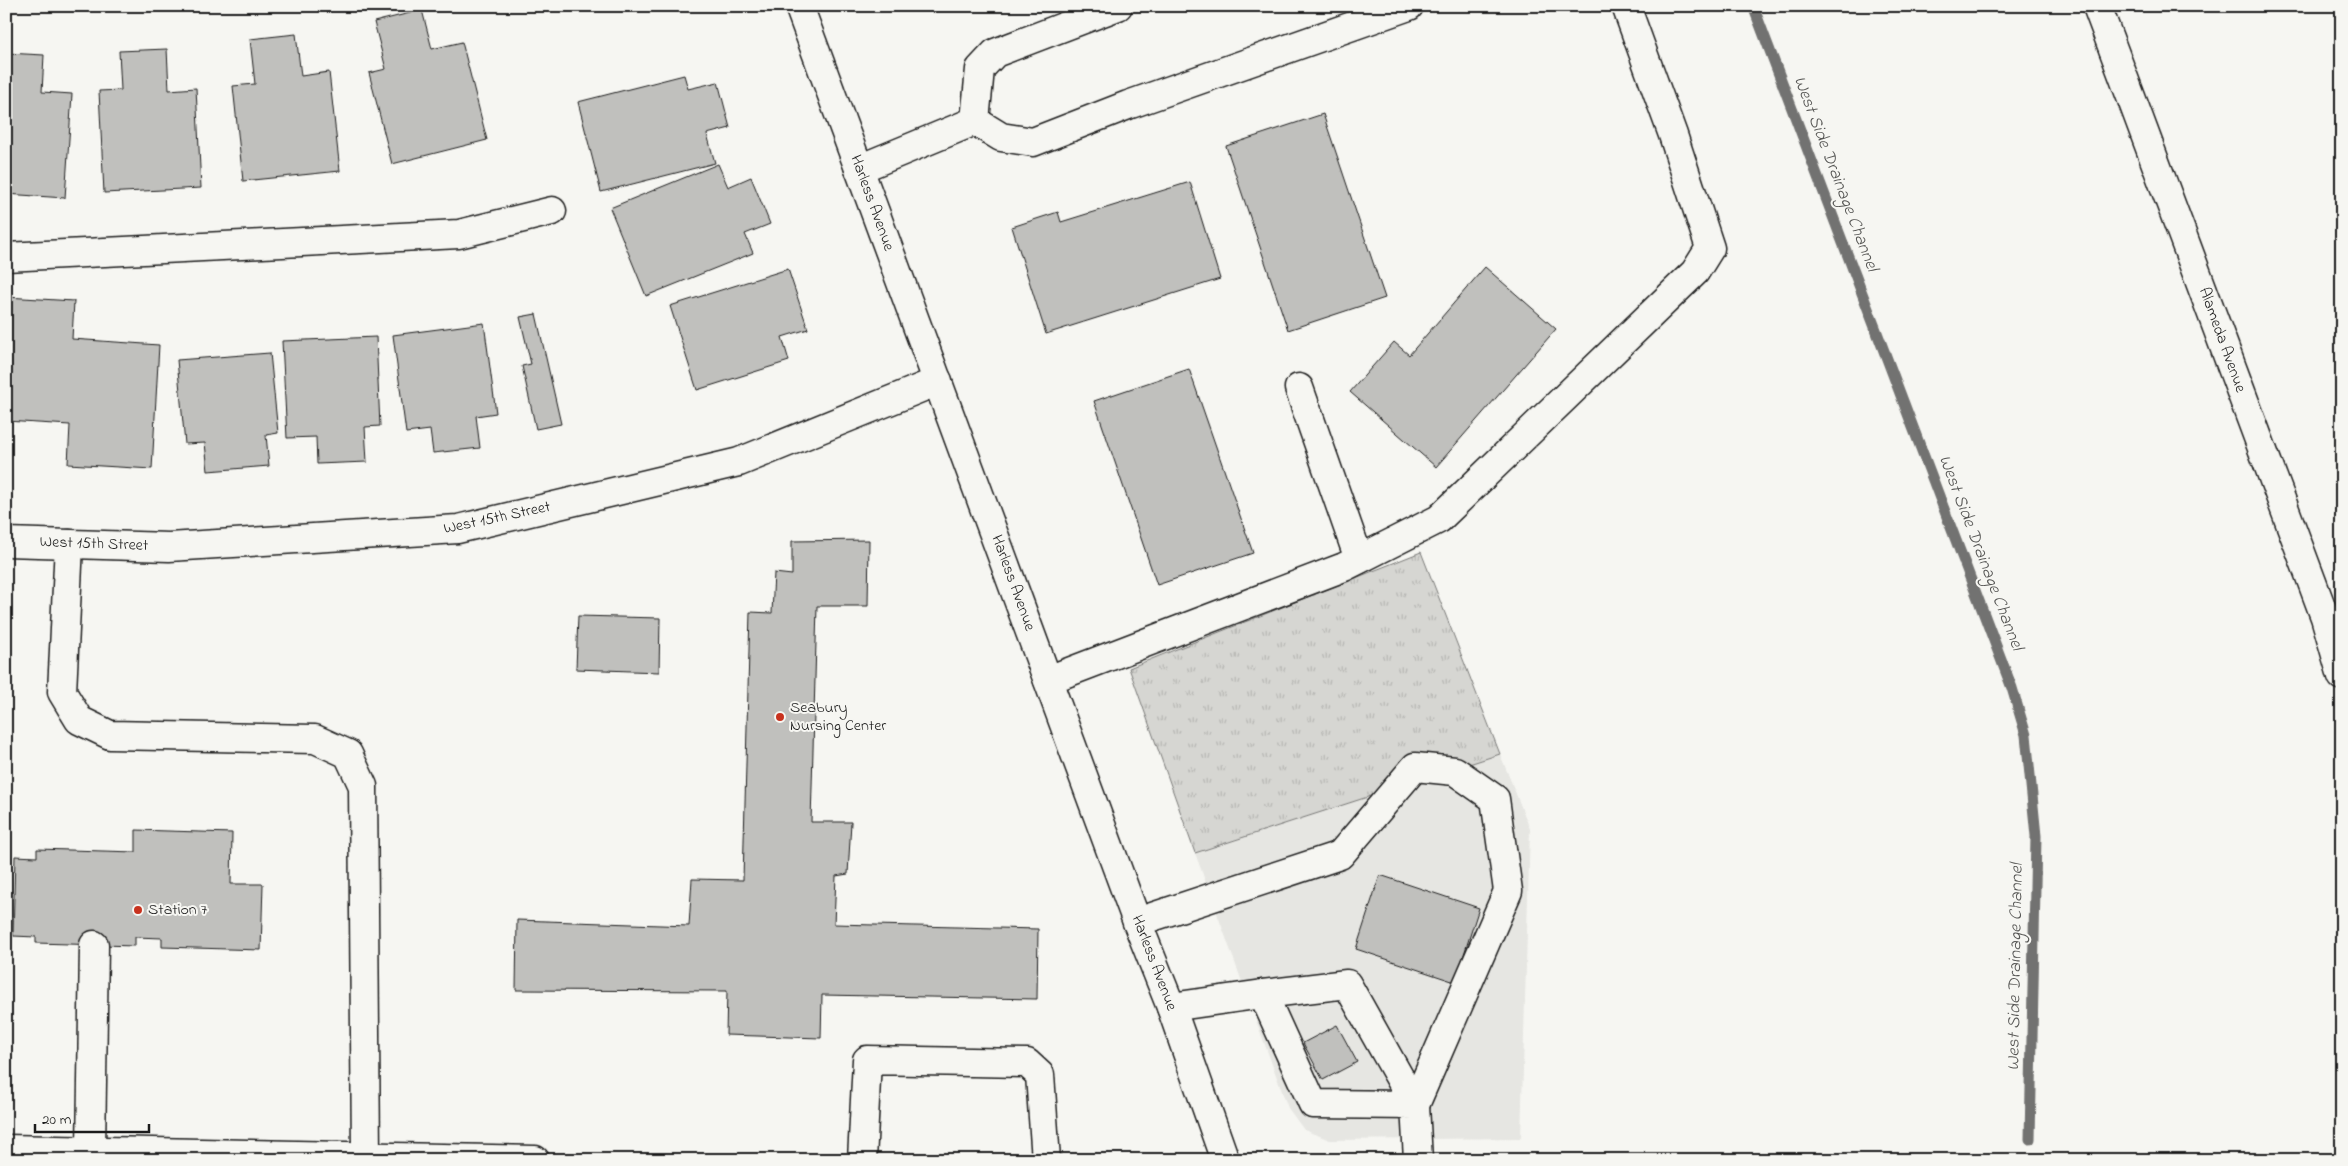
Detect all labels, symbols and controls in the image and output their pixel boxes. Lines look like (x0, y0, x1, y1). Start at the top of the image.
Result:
water label: West Side Drainage Channel (1786, 73, 1885, 277)
street label: Harless Avenue (843, 151, 901, 255)
street label: Alameda Avenue (2192, 284, 2252, 397)
water label: West Side Drainage Channel (1931, 452, 2030, 656)
street label: West 15th Street (441, 495, 553, 541)
street label: West 15th Street (39, 530, 149, 558)
street label: Harless Avenue (984, 531, 1042, 635)
place label: Seabury Nursing Center (790, 696, 886, 738)
marker: Seabury Nursing Center (774, 711, 786, 723)
water label: West Side Drainage Channel (2001, 861, 2031, 1071)
place label: Station 7 (148, 898, 208, 922)
marker: Station 7 (132, 904, 144, 916)
street label: Harless Avenue (1125, 912, 1184, 1015)
scale bar (35, 1101, 149, 1133)
text: 20 m (42, 1109, 72, 1131)

